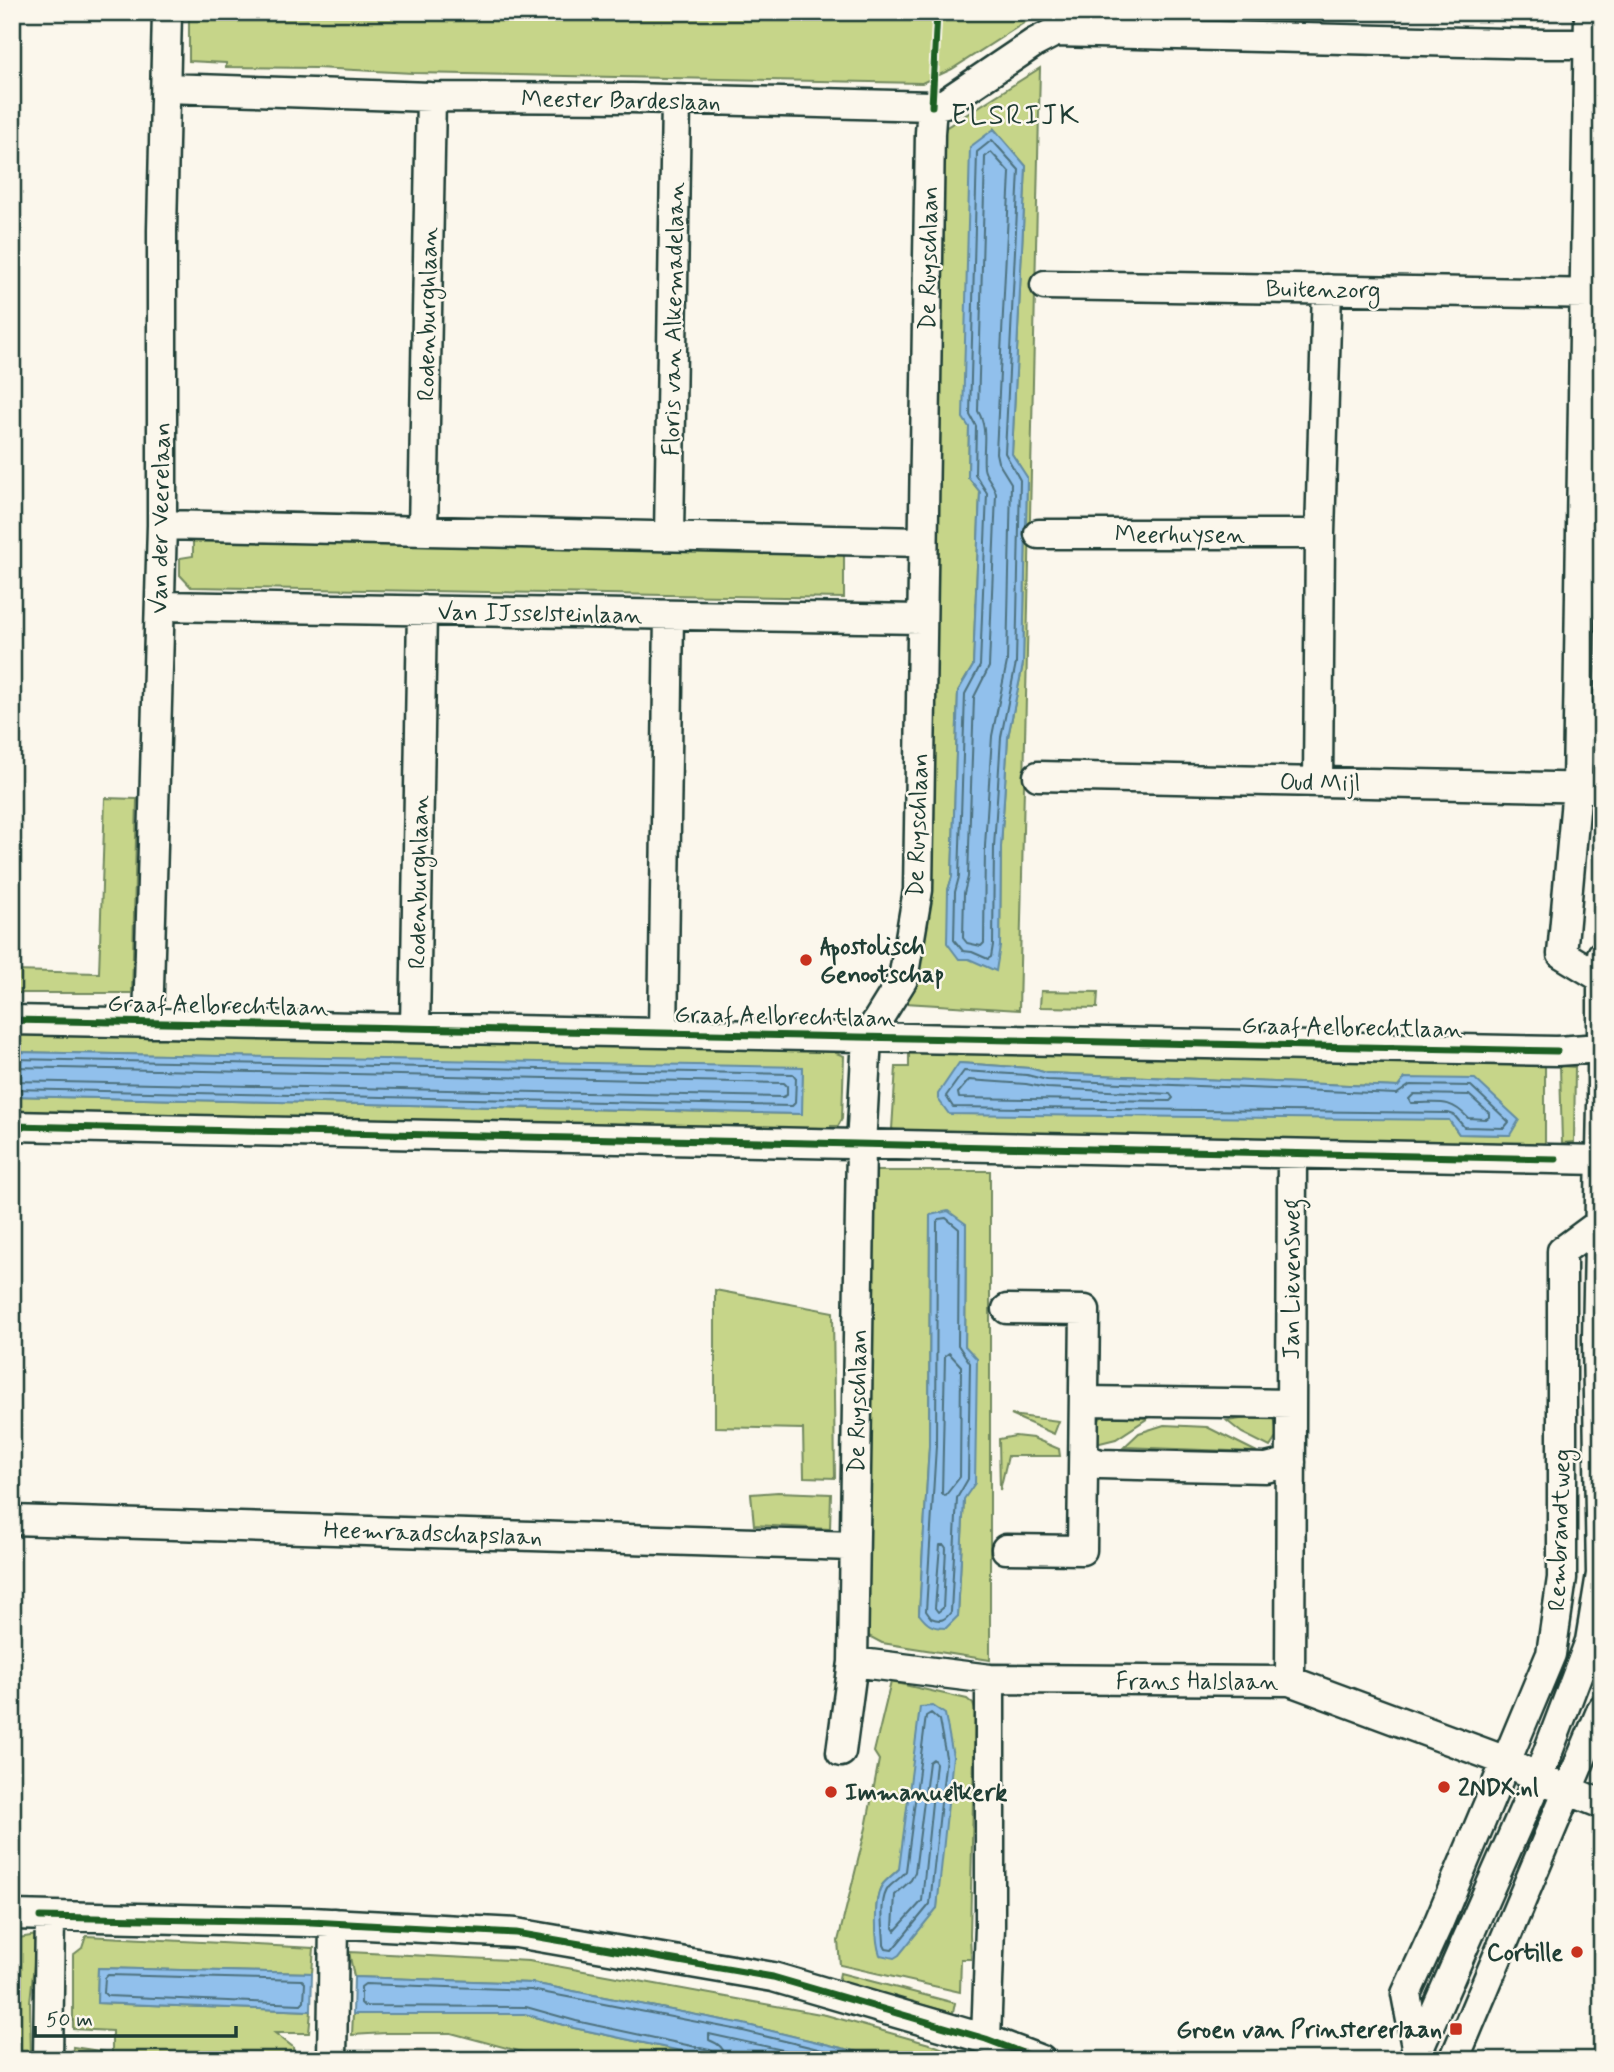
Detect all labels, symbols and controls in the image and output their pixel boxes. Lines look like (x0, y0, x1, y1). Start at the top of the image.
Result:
street label: Meester Bardeslaan (521, 84, 721, 119)
district label: ELSRIJK (951, 98, 1081, 135)
street label: Floris van Alkemadelaan (657, 182, 692, 456)
street label: De Ruyschlaan (913, 186, 946, 330)
street label: Rodenburghlaan (411, 227, 448, 401)
street label: Buitenzorg (1265, 274, 1381, 309)
street label: Van der Veerelaan (144, 422, 179, 614)
street label: Meerhuysen (1115, 520, 1245, 551)
street label: Van IJsselsteinlaan (437, 597, 643, 632)
street label: De Ruyschlaan (900, 753, 937, 898)
street label: Oud Mijl (1279, 767, 1361, 800)
street label: Rodenburghlaan (402, 795, 439, 969)
place label: Apostolisch Genootschap (820, 932, 944, 991)
marker: Apostolisch Genootschap (798, 952, 814, 968)
street label: Graaf Aelbrechtlaan (107, 989, 329, 1024)
street label: Graaf Aelbrechtlaan (674, 1000, 896, 1035)
street label: Graaf Aelbrechtlaan (1241, 1011, 1463, 1046)
street label: Jan Lievensweg (1277, 1198, 1311, 1360)
street label: De Ruyschlaan (842, 1329, 875, 1473)
street label: Rembrandtweg (1542, 1448, 1581, 1612)
street label: Heemraadschapslaan (323, 1515, 543, 1554)
street label: Frans Halslaan (1116, 1667, 1278, 1698)
place label: 2NDX.nl (1458, 1773, 1539, 1804)
place label: Immanuëlkerk (845, 1778, 1007, 1809)
marker: 2NDX.nl (1436, 1779, 1452, 1795)
marker: Immanuëlkerk (823, 1784, 839, 1800)
place label: Cortille (1487, 1938, 1563, 1969)
marker: Cortille (1569, 1944, 1585, 1960)
scale bar (35, 1995, 236, 2039)
text: 50 m (46, 2006, 93, 2034)
place label: Groen van Prinstererlaan (1176, 2015, 1442, 2046)
marker: Groen van Prinstererlaan (1448, 2021, 1464, 2037)

